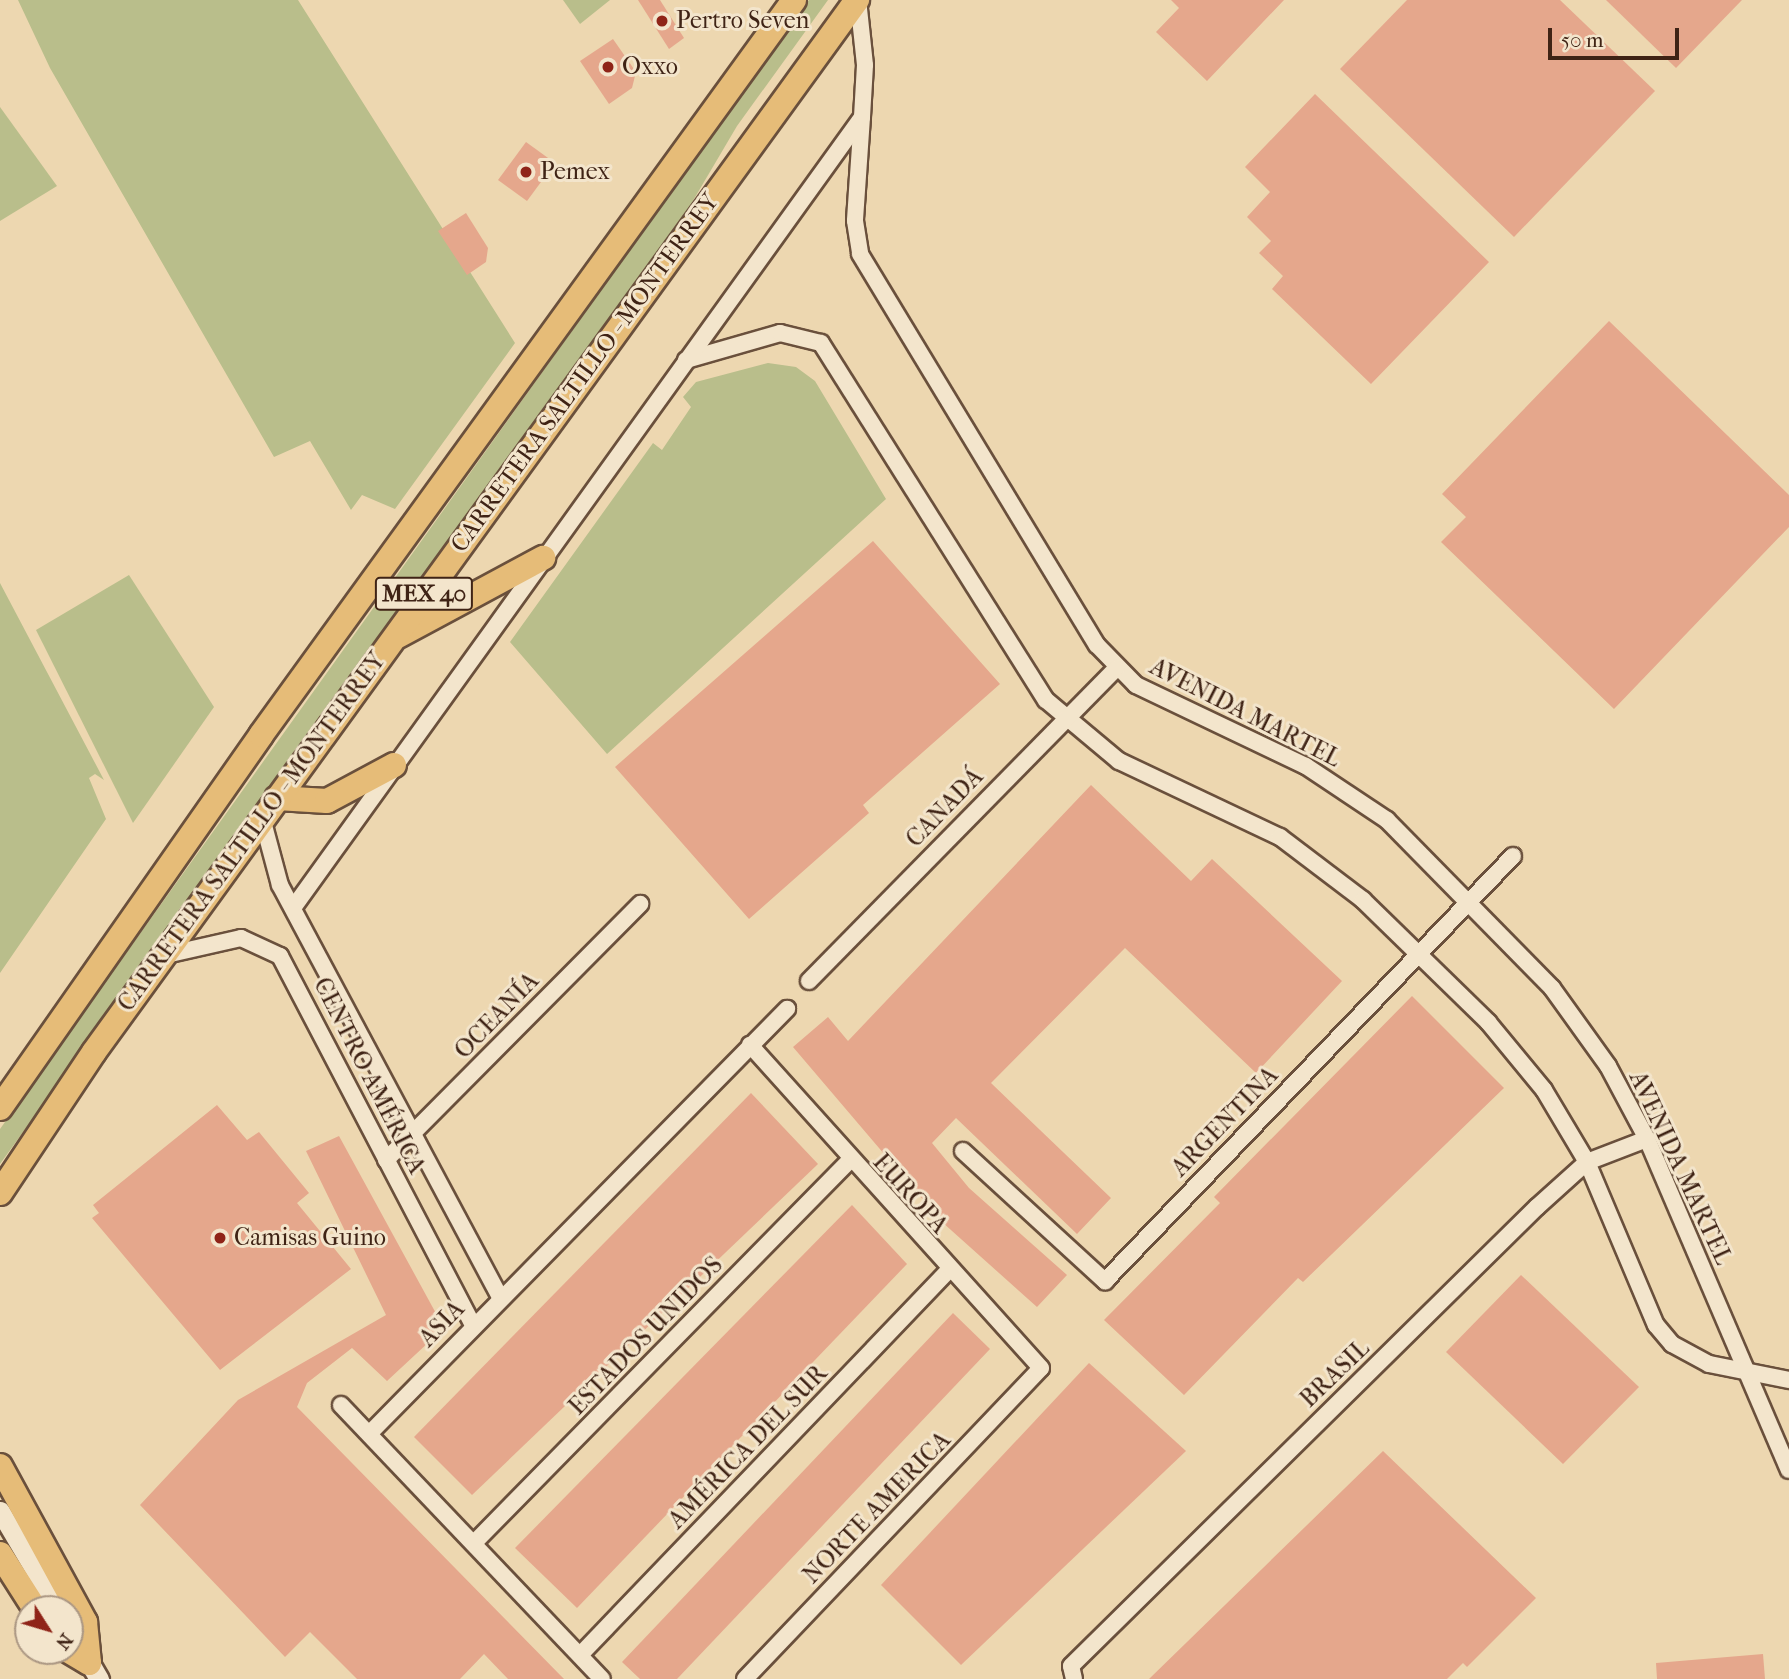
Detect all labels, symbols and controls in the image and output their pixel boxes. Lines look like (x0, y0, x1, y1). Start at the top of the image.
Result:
place label: Pertro Seven (676, 7, 809, 35)
marker: Pertro Seven (654, 13, 670, 29)
scale bar (1551, 14, 1682, 58)
text: 50 m (1561, 28, 1604, 52)
place label: Oxxo (622, 53, 678, 81)
marker: Oxxo (600, 59, 616, 75)
place label: Pemex (540, 158, 610, 186)
marker: Pemex (518, 164, 534, 180)
street label: CARRETERA SALTILLO - MONTERREY (445, 188, 725, 558)
road number: MEX 40 (373, 574, 475, 614)
street label: CARRETERA SALTILLO - MONTERREY (112, 647, 392, 1017)
street label: AVENIDA MARTEL (1145, 653, 1345, 773)
street label: CANADÁ (900, 763, 990, 853)
street label: OCEANÍA (449, 967, 545, 1065)
street label: CENTRO AMÉRICA (307, 973, 431, 1179)
street label: ARGENTINA (1166, 1061, 1284, 1183)
street label: AVENIDA MARTEL (1623, 1067, 1737, 1269)
street label: EUROPA (867, 1148, 953, 1240)
place label: Camisas Guino (234, 1224, 386, 1252)
marker: Camisas Guino (212, 1230, 228, 1246)
street label: ESTADOS UNIDOS (563, 1251, 729, 1421)
street label: ASIA (413, 1295, 471, 1353)
street label: BRASIL (1295, 1334, 1375, 1414)
street label: AMÉRICA DEL SUR (663, 1359, 833, 1535)
street label: NORTE AMERICA (797, 1426, 957, 1590)
north arrow (14, 1595, 84, 1665)
text: N (51, 1629, 77, 1654)

